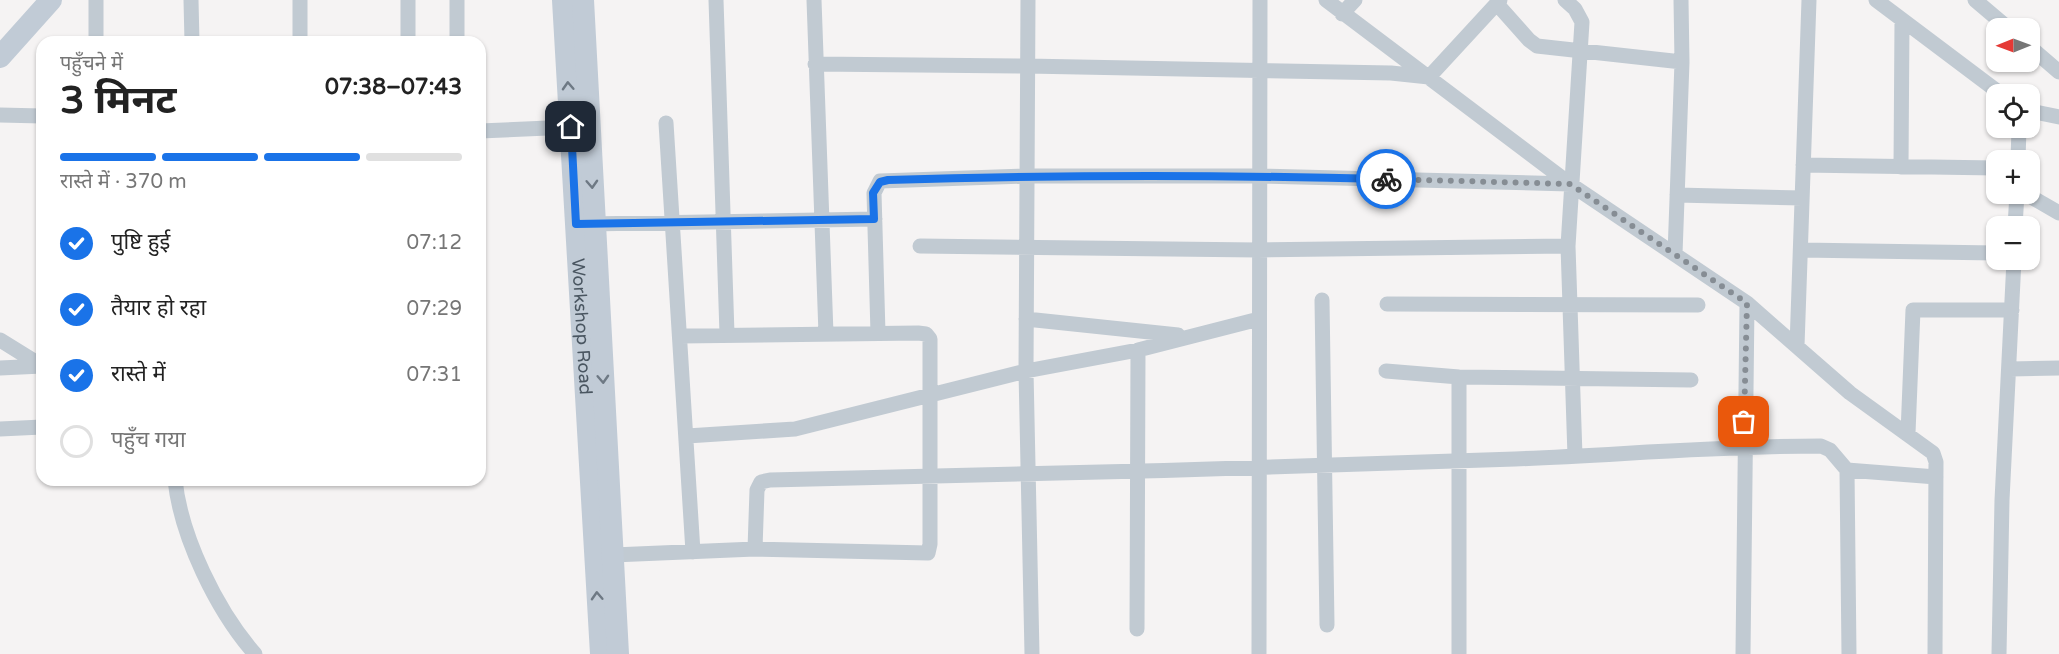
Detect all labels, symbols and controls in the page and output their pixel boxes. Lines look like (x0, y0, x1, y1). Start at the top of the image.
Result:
north arrow (1986, 18, 2040, 72)
map controls (1986, 18, 2040, 270)
text: पहुँचने में (60, 52, 123, 76)
text: 07:38–07:43 (325, 74, 462, 100)
text: 3 मिनट (60, 77, 177, 124)
one-way arrow (562, 82, 575, 91)
button: locate (1986, 84, 2040, 138)
pin (545, 101, 596, 152)
icon: home (554, 110, 587, 143)
courier (1356, 149, 1416, 209)
button: + (1986, 150, 2040, 204)
icon: bike (1370, 163, 1403, 196)
text: रास्ते में · 370 m (60, 170, 187, 194)
one-way arrow (586, 180, 599, 189)
button: − (1986, 216, 2040, 270)
icon: check (60, 227, 93, 260)
text: पुष्टि हुई (111, 229, 170, 255)
text: 07:12 (407, 231, 462, 255)
street label: Workshop Road (567, 257, 597, 395)
icon: check (60, 293, 93, 326)
text: तैयार हो रहा (111, 295, 206, 321)
text: 07:29 (407, 297, 462, 321)
icon: check (60, 359, 93, 392)
text: रास्ते में (111, 361, 166, 387)
text: 07:31 (407, 363, 462, 387)
one-way arrow (596, 374, 609, 383)
pin (1718, 396, 1769, 447)
icon: bag (1727, 405, 1760, 438)
text: पहुँच गया (111, 427, 186, 453)
one-way arrow (591, 591, 604, 600)

